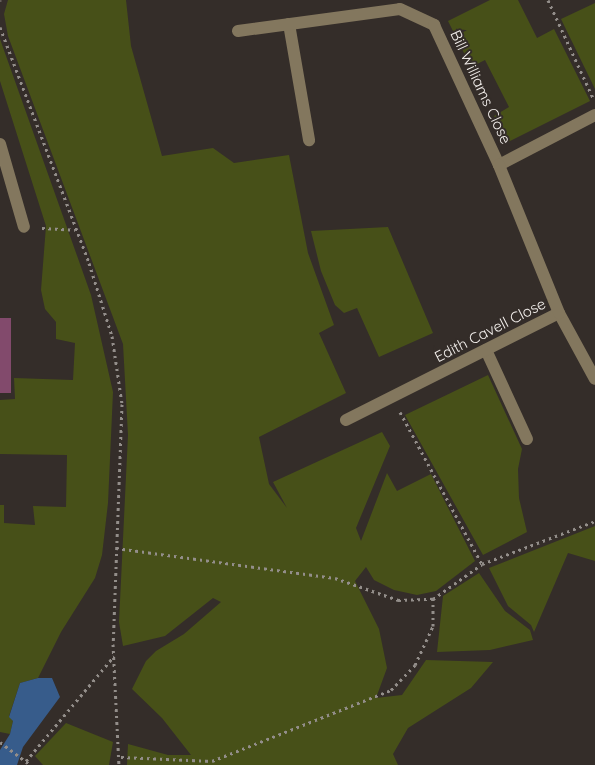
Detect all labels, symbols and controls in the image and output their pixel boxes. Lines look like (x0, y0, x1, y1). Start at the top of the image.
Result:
street label: Bill Williams Close (447, 27, 515, 147)
street label: Edith Cavell Close (431, 294, 549, 366)

